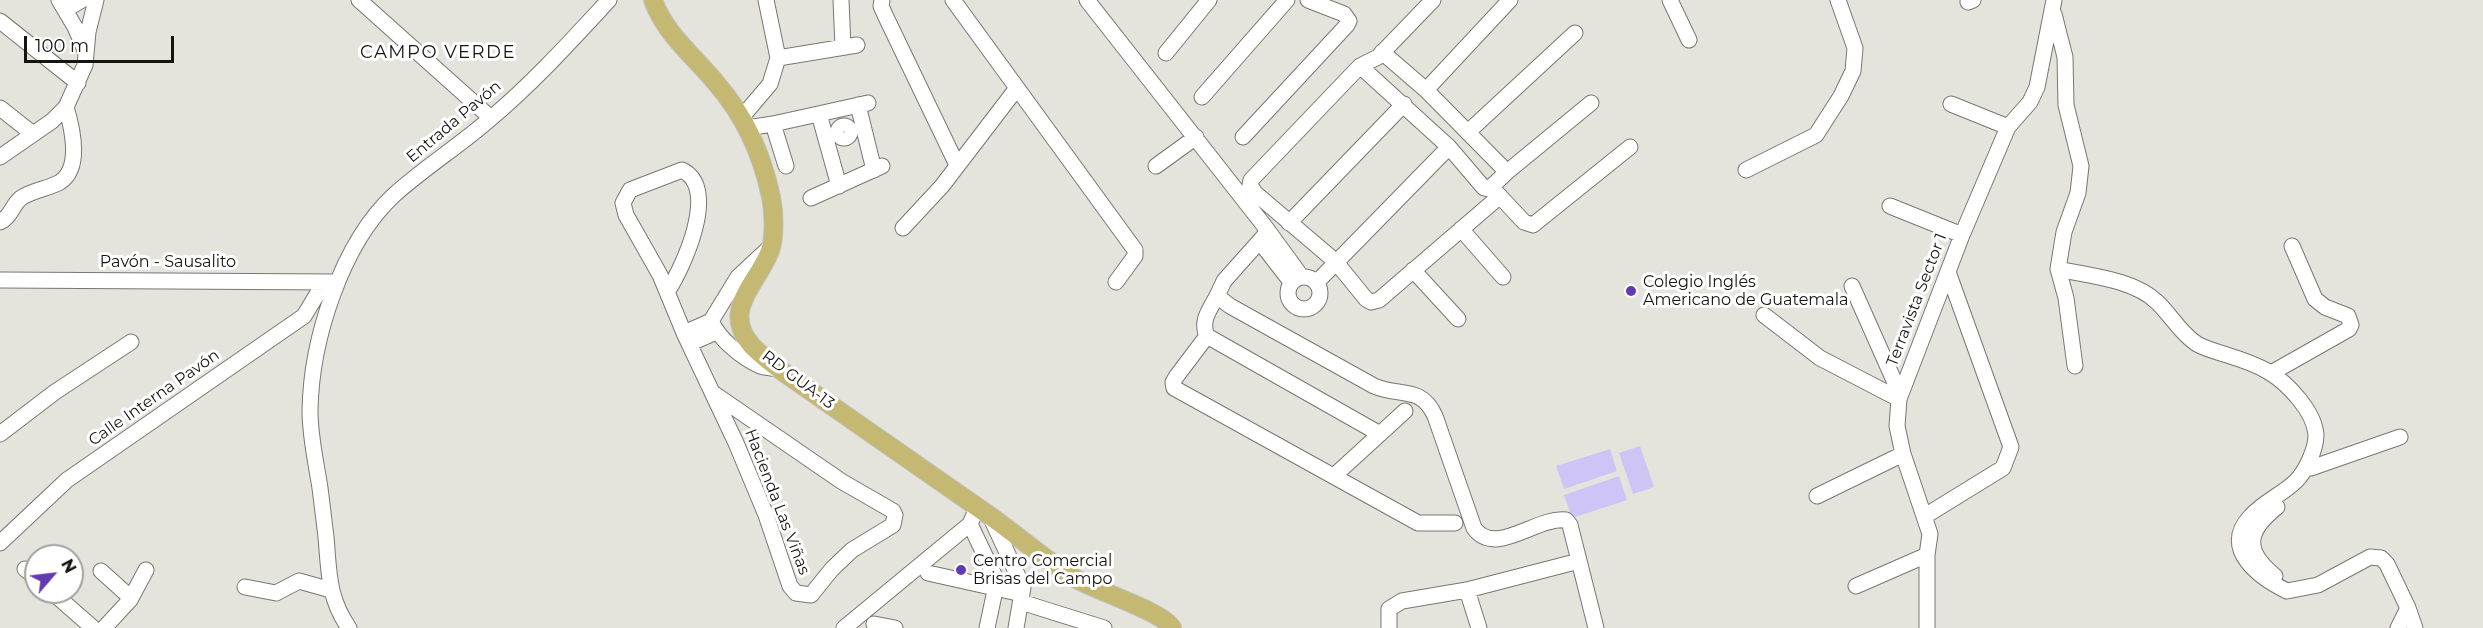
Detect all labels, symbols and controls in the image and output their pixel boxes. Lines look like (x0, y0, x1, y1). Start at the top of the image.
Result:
scale bar (27, 24, 177, 62)
text: 100 m (35, 35, 89, 57)
district label: CAMPO VERDE (360, 42, 516, 64)
street label: Entrada Pavón (403, 77, 505, 167)
street label: Terravista Sector 1 (1883, 231, 1951, 369)
street label: Pavón - Sausalito (100, 252, 236, 272)
place label: Colegio Inglés Americano de Guatemala (1643, 272, 1848, 310)
marker: Colegio Inglés Americano de Guatemala (1624, 284, 1638, 298)
street label: Calle Interna Pavón (85, 346, 223, 450)
street label: RD GUA-13 (758, 347, 838, 413)
street label: Hacienda Las Viñas (740, 426, 814, 578)
north arrow (24, 544, 84, 604)
place label: Centro Comercial Brisas del Campo (973, 551, 1112, 589)
text: N (57, 556, 80, 576)
marker: Centro Comercial Brisas del Campo (954, 563, 968, 577)

